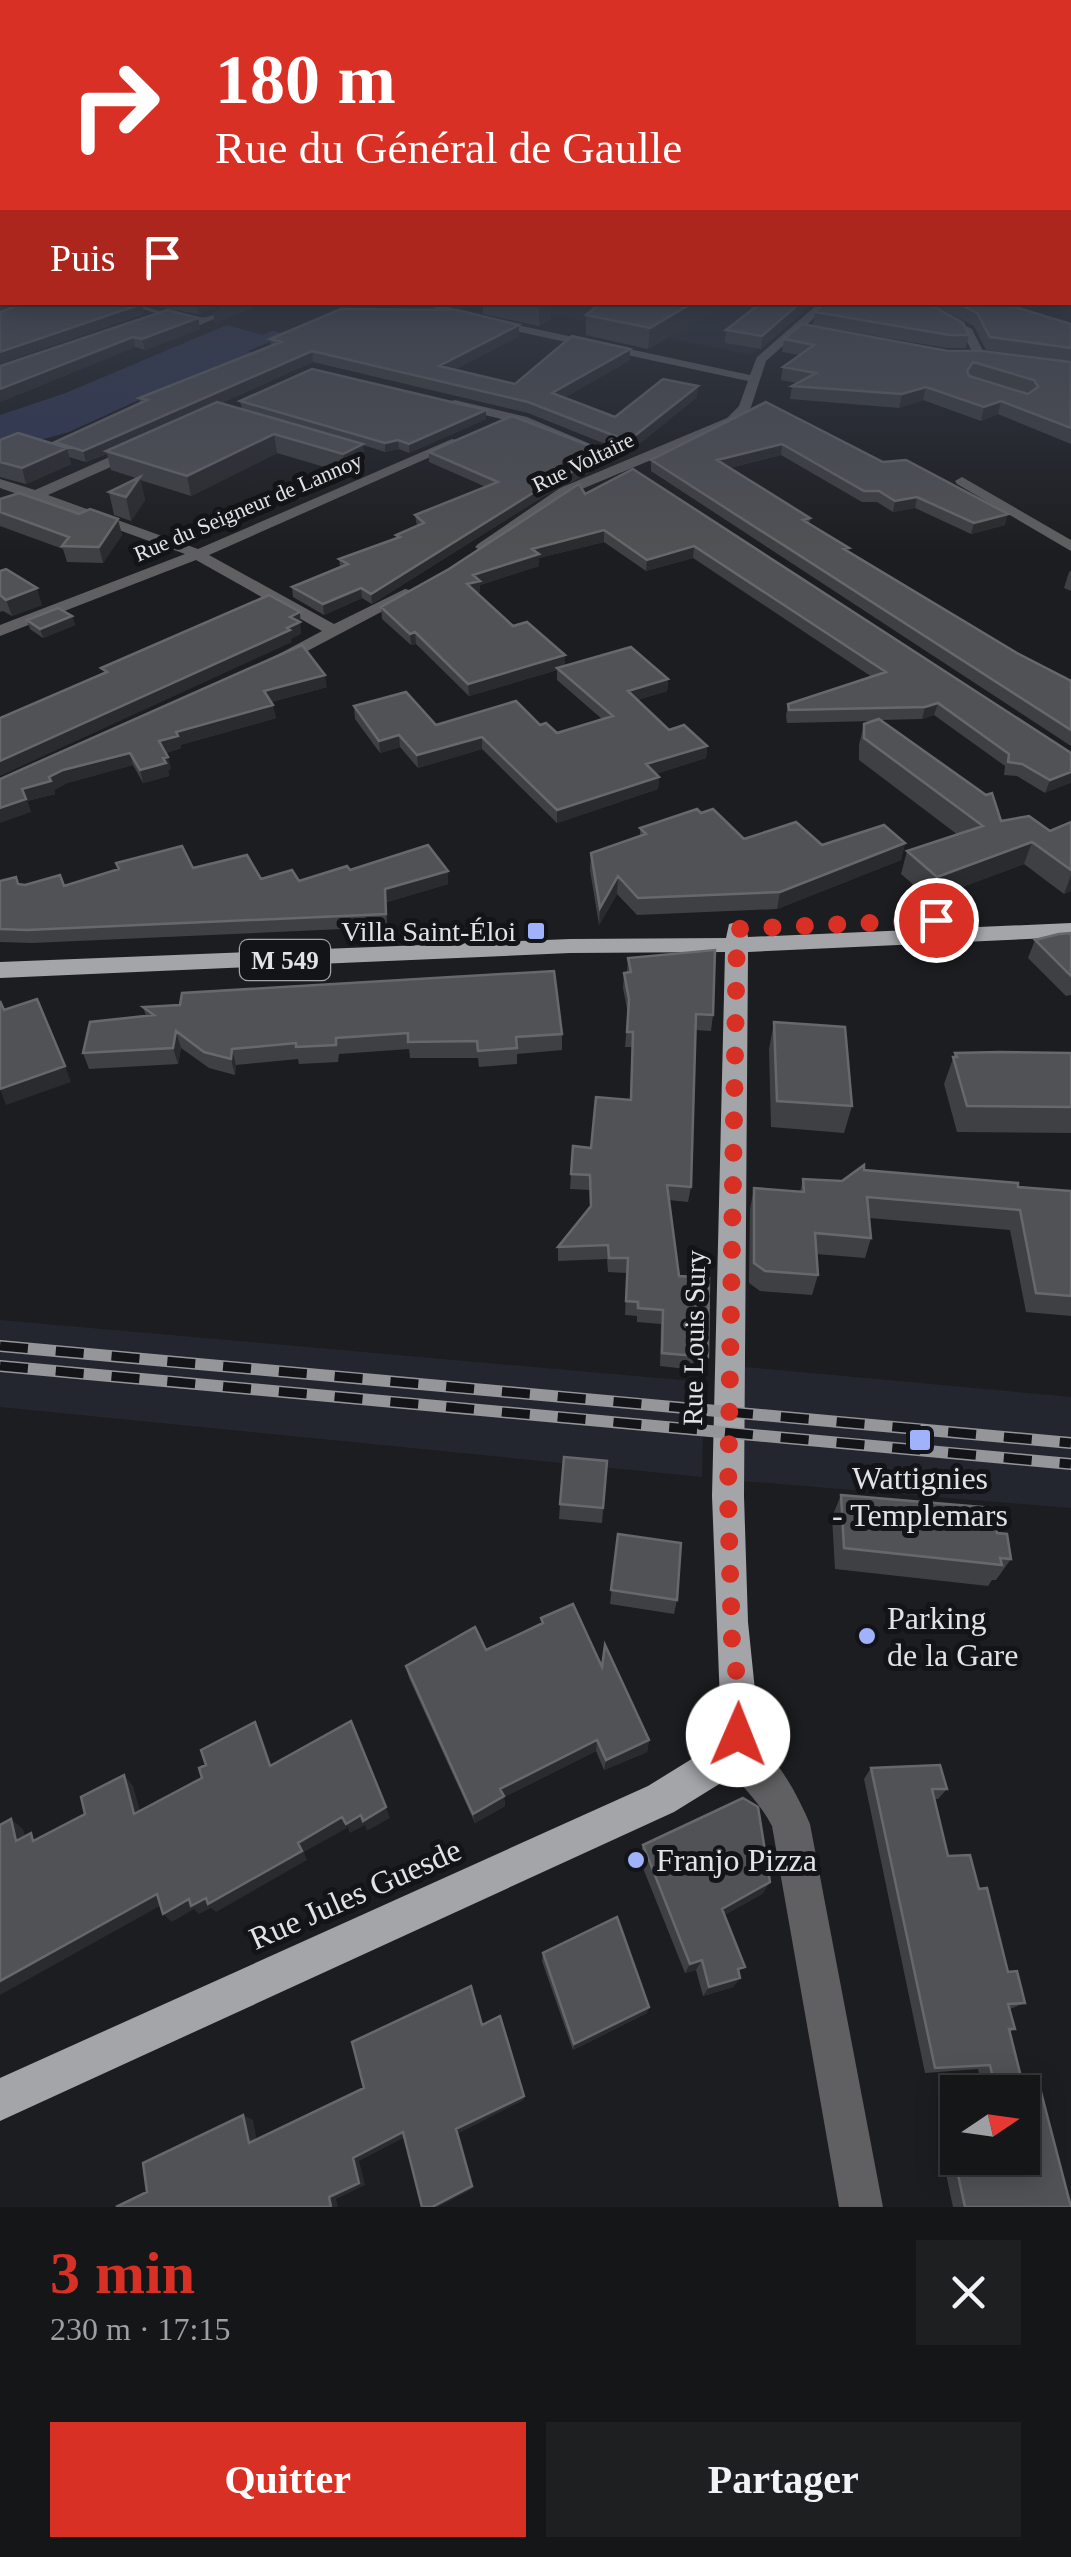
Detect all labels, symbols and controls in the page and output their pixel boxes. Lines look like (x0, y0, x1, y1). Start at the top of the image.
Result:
icon: right (50, 40, 180, 170)
text: 180 m (215, 41, 396, 118)
text: Rue du Général de Gaulle (215, 123, 682, 173)
icon: arrive (135, 230, 190, 285)
text: Puis (50, 237, 115, 279)
street label: Rue Voltaire (528, 427, 638, 497)
street label: Rue du Seigneur de Lannoy (130, 448, 366, 566)
pin (894, 878, 979, 963)
icon: arrive (909, 893, 964, 948)
place label: Villa Saint-Éloi (341, 916, 516, 947)
marker: Villa Saint-Éloi (525, 920, 547, 942)
road number: M 549 (240, 940, 330, 980)
street label: Rue Louis Sury (677, 1250, 711, 1426)
marker: Wattignies - Templemars (907, 1427, 933, 1453)
place label: Wattignies - Templemars (832, 1460, 1008, 1533)
place label: Parking de la Gare (887, 1600, 1018, 1673)
marker: Parking de la Gare (856, 1625, 878, 1647)
position arrow (686, 1683, 790, 1787)
street label: Rue Jules Guesde (244, 1831, 466, 1957)
place label: Franjo Pizza (656, 1842, 817, 1878)
marker: Franjo Pizza (625, 1849, 647, 1871)
north arrow (940, 2075, 1040, 2175)
map controls (940, 2075, 1040, 2175)
text: 3 min (50, 2240, 195, 2306)
button: close (916, 2240, 1021, 2345)
text: 230 m · 17:15 (50, 2311, 230, 2347)
button: Quitter (50, 2422, 526, 2537)
button: Partager (546, 2422, 1021, 2537)

